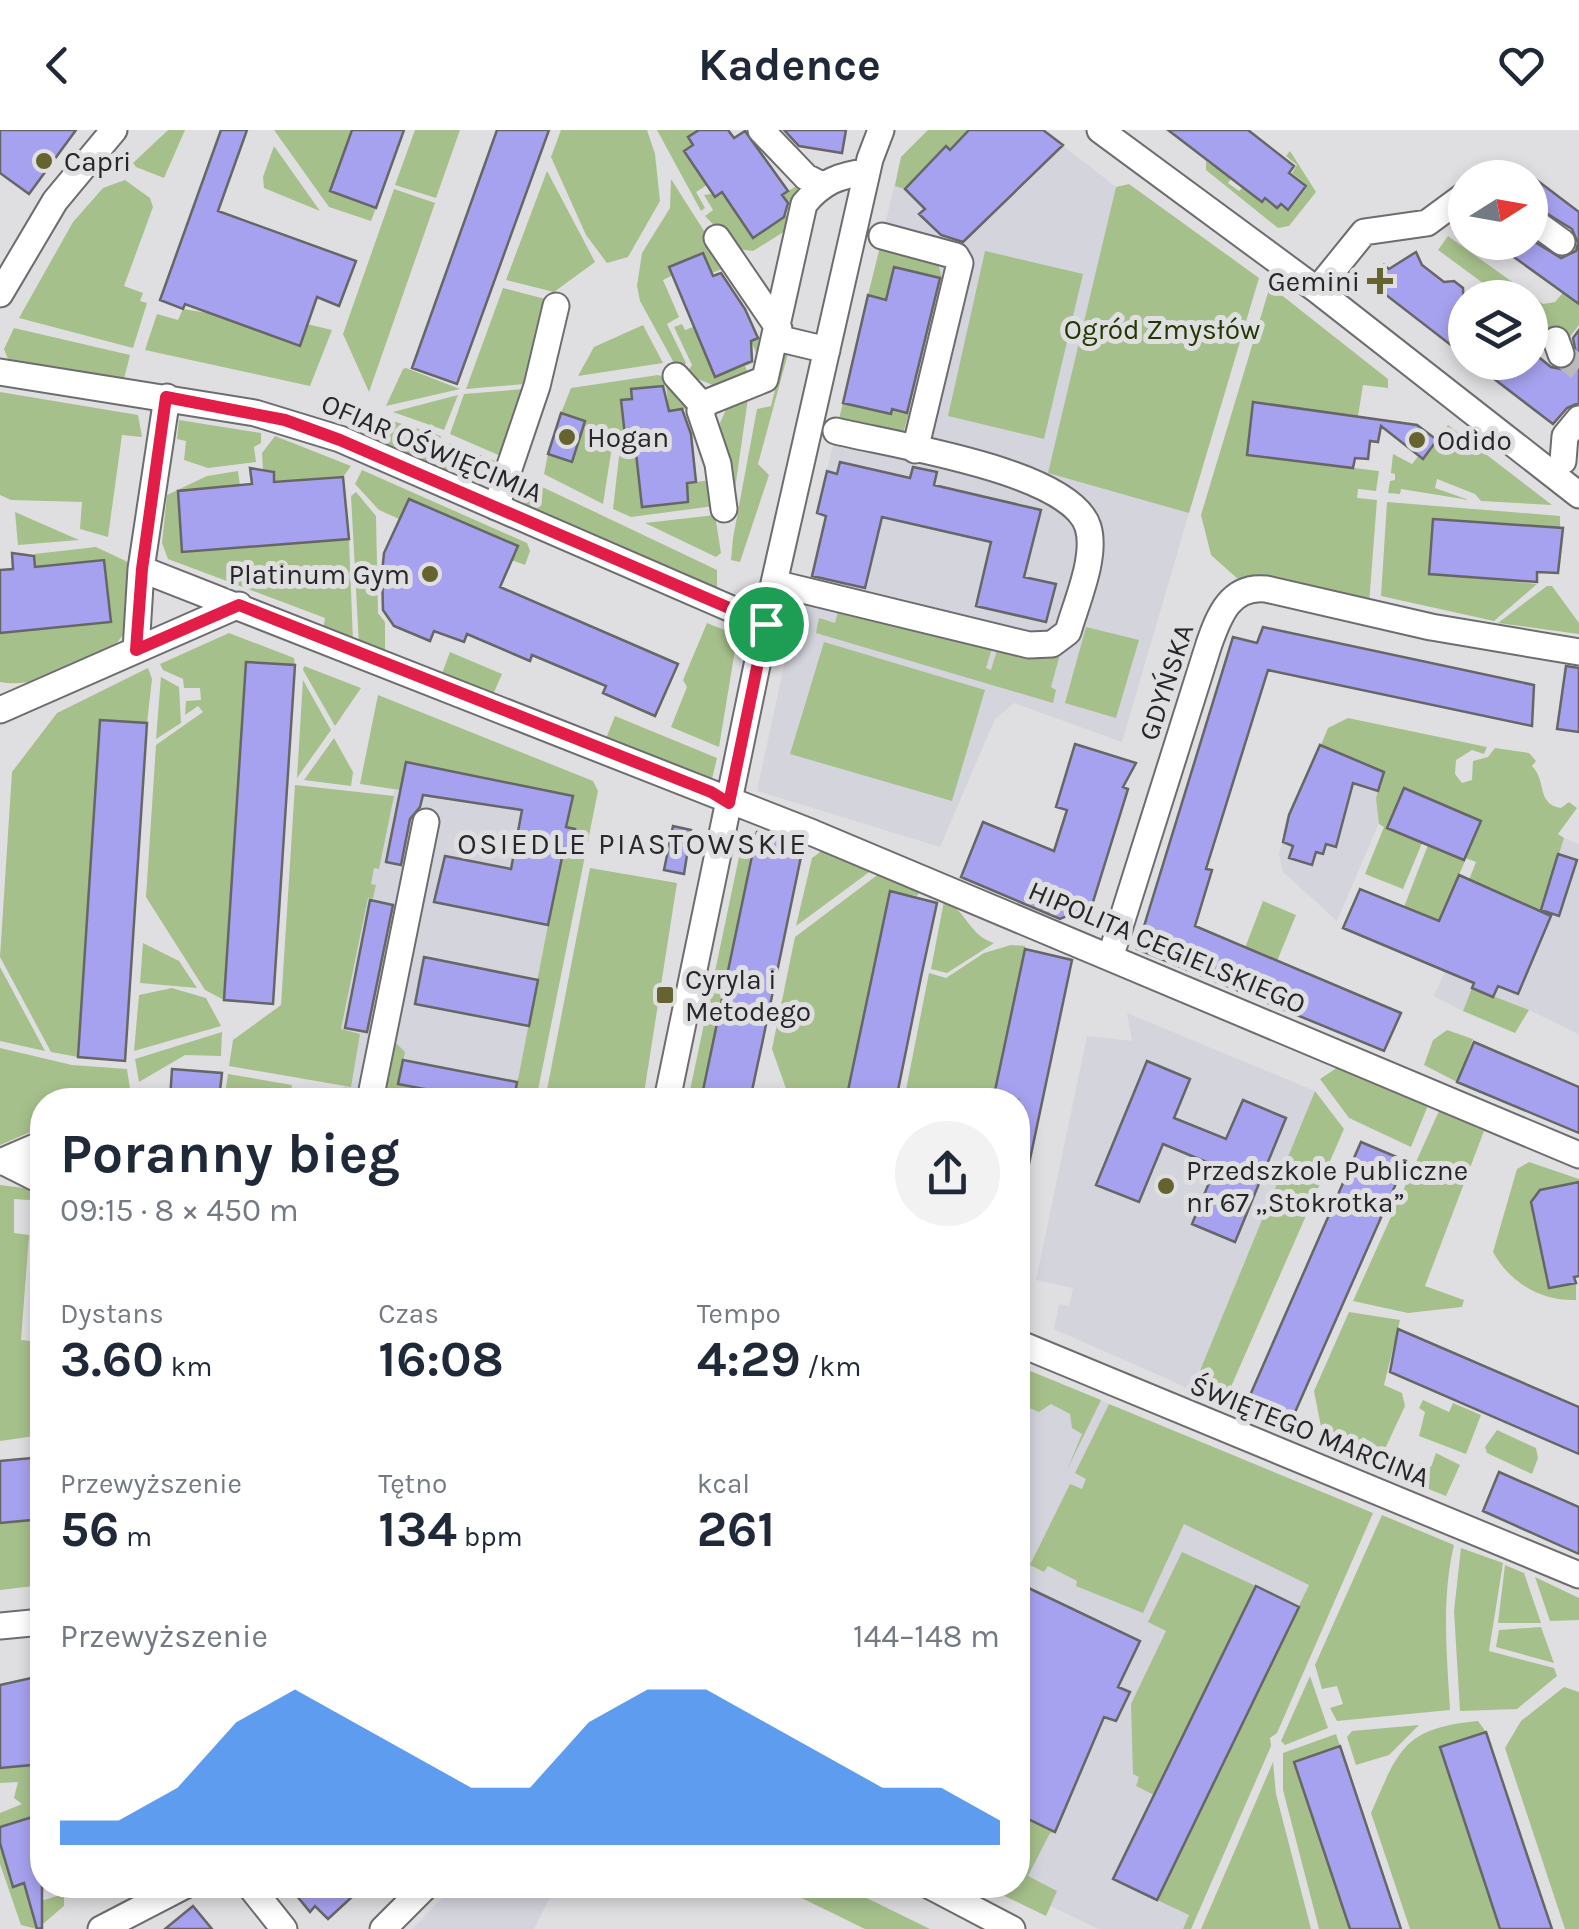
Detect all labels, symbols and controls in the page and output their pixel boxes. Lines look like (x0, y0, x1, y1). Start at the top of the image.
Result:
icon: back (30, 38, 85, 93)
icon: heart (1494, 38, 1549, 93)
text: Kadence (698, 39, 881, 91)
place label: Capri (64, 145, 131, 178)
marker: Capri (33, 150, 55, 172)
north arrow (1448, 160, 1548, 260)
map controls (1448, 160, 1548, 380)
place label: Gemini (1268, 265, 1360, 298)
marker: Gemini (1369, 270, 1391, 292)
button: layers (1448, 280, 1548, 380)
park label: Ogród Zmysłów (1064, 313, 1260, 346)
street label: OFIAR OŚWIĘCIMIA (317, 387, 547, 509)
place label: Hogan (587, 421, 669, 454)
place label: Odido (1437, 424, 1512, 457)
marker: Hogan (556, 426, 578, 448)
marker: Odido (1406, 429, 1428, 451)
place label: Platinum Gym (228, 558, 410, 591)
marker: Platinum Gym (419, 563, 441, 585)
pin (724, 582, 809, 667)
icon: arrive (739, 597, 794, 652)
street label: GDYŃSKA (1131, 619, 1200, 744)
district label: OSIEDLE PIASTOWSKIE (457, 826, 809, 862)
street label: HIPOLITA CEGIELSKIEGO (1023, 874, 1311, 1020)
place label: Cyryla i Metodego (685, 963, 811, 1028)
marker: Cyryla i Metodego (654, 984, 676, 1006)
button: share (895, 1121, 1000, 1226)
text: Poranny bieg (60, 1122, 400, 1186)
place label: Przedszkole Publiczne nr 67 „Stokrotka” (1186, 1154, 1468, 1219)
marker: Przedszkole Publiczne nr 67 „Stokrotka” (1155, 1175, 1177, 1197)
text: 09:15 · 8 × 450 m (60, 1192, 299, 1229)
text: Dystans (60, 1297, 164, 1330)
text: Czas (378, 1297, 439, 1330)
text: Tempo (697, 1297, 781, 1330)
text: 3.60 (60, 1330, 164, 1389)
text: 16:08 (378, 1330, 504, 1389)
text: 4:29 (697, 1330, 801, 1389)
text: km (164, 1350, 212, 1383)
text: /km (801, 1350, 861, 1383)
street label: ŚWIĘTEGO MARCINA (1185, 1368, 1435, 1494)
text: Przewyższenie (60, 1467, 242, 1500)
text: Tętno (378, 1467, 447, 1500)
text: kcal (697, 1467, 750, 1500)
text: 56 (60, 1500, 119, 1559)
text: 134 (378, 1500, 457, 1559)
text: 261 (697, 1500, 775, 1559)
text: m (119, 1520, 152, 1553)
text: bpm (457, 1520, 523, 1553)
text: Przewyższenie (60, 1618, 268, 1655)
text: 144–148 m (853, 1618, 1000, 1655)

